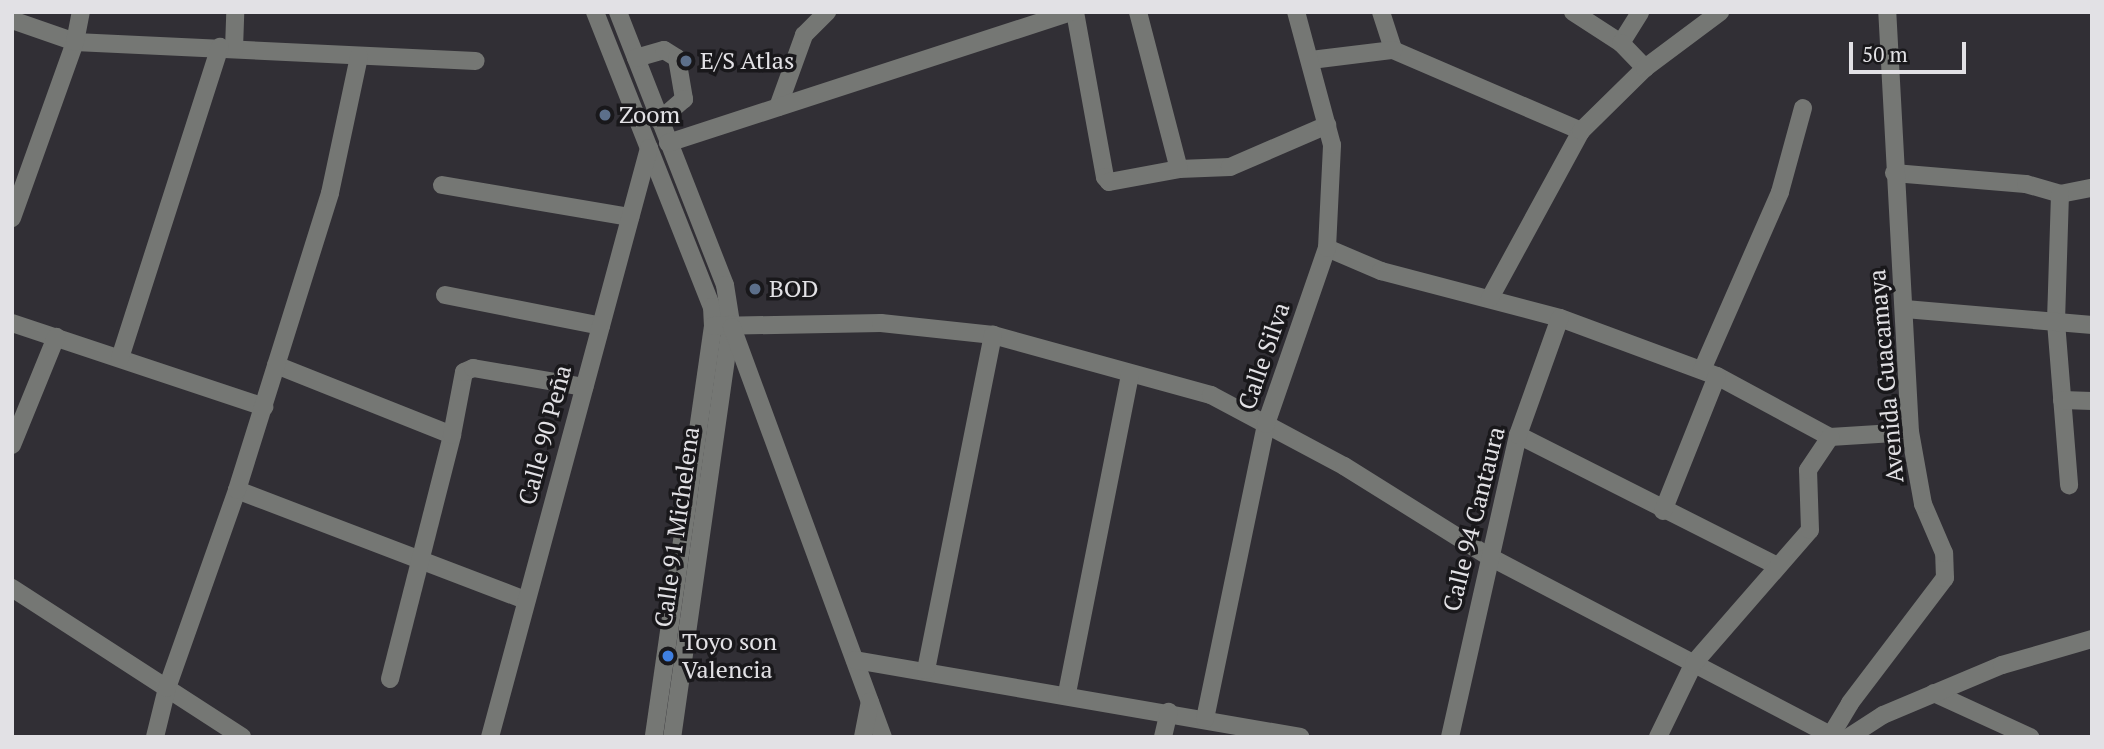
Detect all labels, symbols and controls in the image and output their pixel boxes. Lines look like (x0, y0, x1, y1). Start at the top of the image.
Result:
scale bar (1852, 28, 1969, 72)
text: 50 m (1862, 40, 1908, 68)
place label: E/S Atlas (700, 47, 795, 75)
marker: E/S Atlas (678, 53, 694, 69)
place label: Zoom (619, 101, 680, 129)
marker: Zoom (597, 107, 613, 123)
street label: Avenida Guacamaya (1862, 268, 1910, 484)
place label: BOD (769, 275, 819, 303)
marker: BOD (747, 281, 763, 297)
street label: Calle Silva (1232, 299, 1296, 413)
street label: Calle 90 Peña (513, 362, 577, 508)
street label: Calle 94 Cantaura (1437, 424, 1511, 614)
street label: Calle 91 Michelena (649, 425, 705, 629)
place label: Toyo son Valencia (682, 628, 777, 684)
marker: Toyo son Valencia (660, 648, 676, 664)

